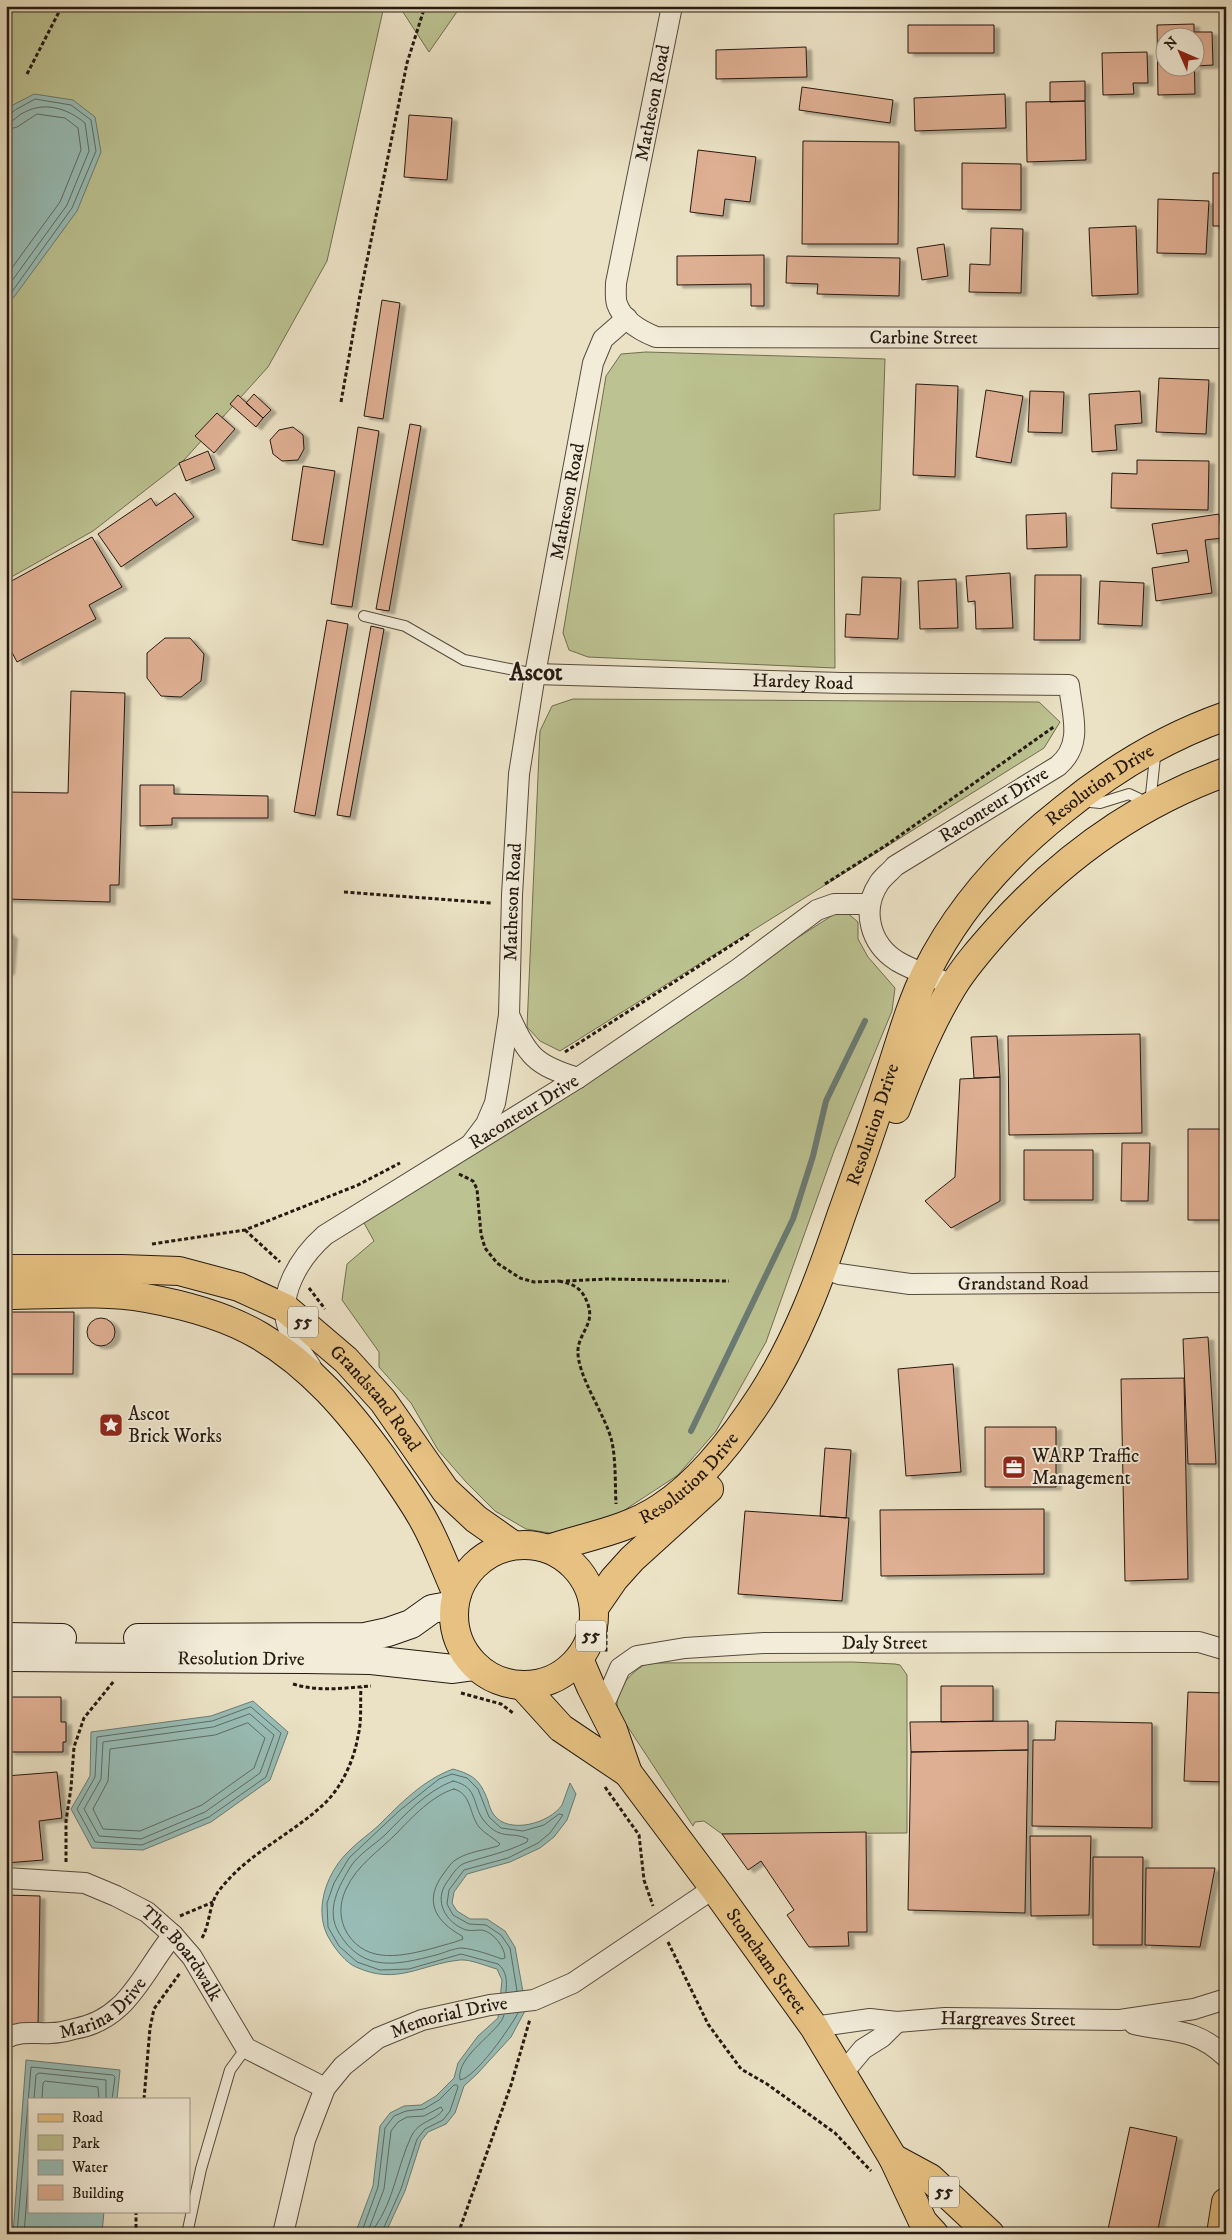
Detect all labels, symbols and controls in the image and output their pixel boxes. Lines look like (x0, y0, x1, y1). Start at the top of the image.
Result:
north arrow (1154, 28, 1204, 78)
text: N (1161, 33, 1182, 54)
street label: Matheson Road (630, 42, 676, 163)
street label: Carbine Street (869, 326, 978, 349)
street label: Matheson Road (545, 441, 589, 562)
district label: Ascot (509, 658, 563, 688)
street label: Hardey Road (752, 669, 854, 695)
street label: Resolution Drive (1041, 739, 1158, 831)
street label: Raconteur Drive (935, 762, 1053, 848)
street label: Matheson Road (499, 842, 527, 961)
street label: Resolution Drive (841, 1060, 904, 1189)
street label: Raconteur Drive (465, 1069, 583, 1154)
street label: Grandstand Road (958, 1271, 1089, 1295)
road number: 55 (288, 1306, 318, 1338)
street label: Grandstand Road (325, 1340, 426, 1456)
place label: Ascot Brick Works (128, 1403, 222, 1448)
place icon: Ascot Brick Works (98, 1412, 124, 1438)
street label: Resolution Drive (635, 1428, 744, 1529)
place label: WARP Traffic Management (1031, 1445, 1139, 1490)
office icon: WARP Traffic Management (1001, 1454, 1027, 1480)
road number: 55 (576, 1620, 606, 1652)
street label: Daly Street (842, 1631, 928, 1654)
street label: Resolution Drive (177, 1647, 305, 1670)
street label: The Boardwalk (136, 1900, 227, 2006)
street label: Stoneham Street (721, 1904, 812, 2018)
street label: Marina Drive (57, 1973, 151, 2044)
street label: Memorial Drive (387, 1992, 509, 2043)
street label: Hargreaves Street (940, 2006, 1076, 2031)
legend (28, 2098, 190, 2212)
text: Road (72, 2108, 104, 2127)
text: Park (72, 2134, 101, 2153)
text: Water (71, 2158, 108, 2177)
road number: 55 (929, 2176, 959, 2208)
text: Building (72, 2184, 124, 2203)

